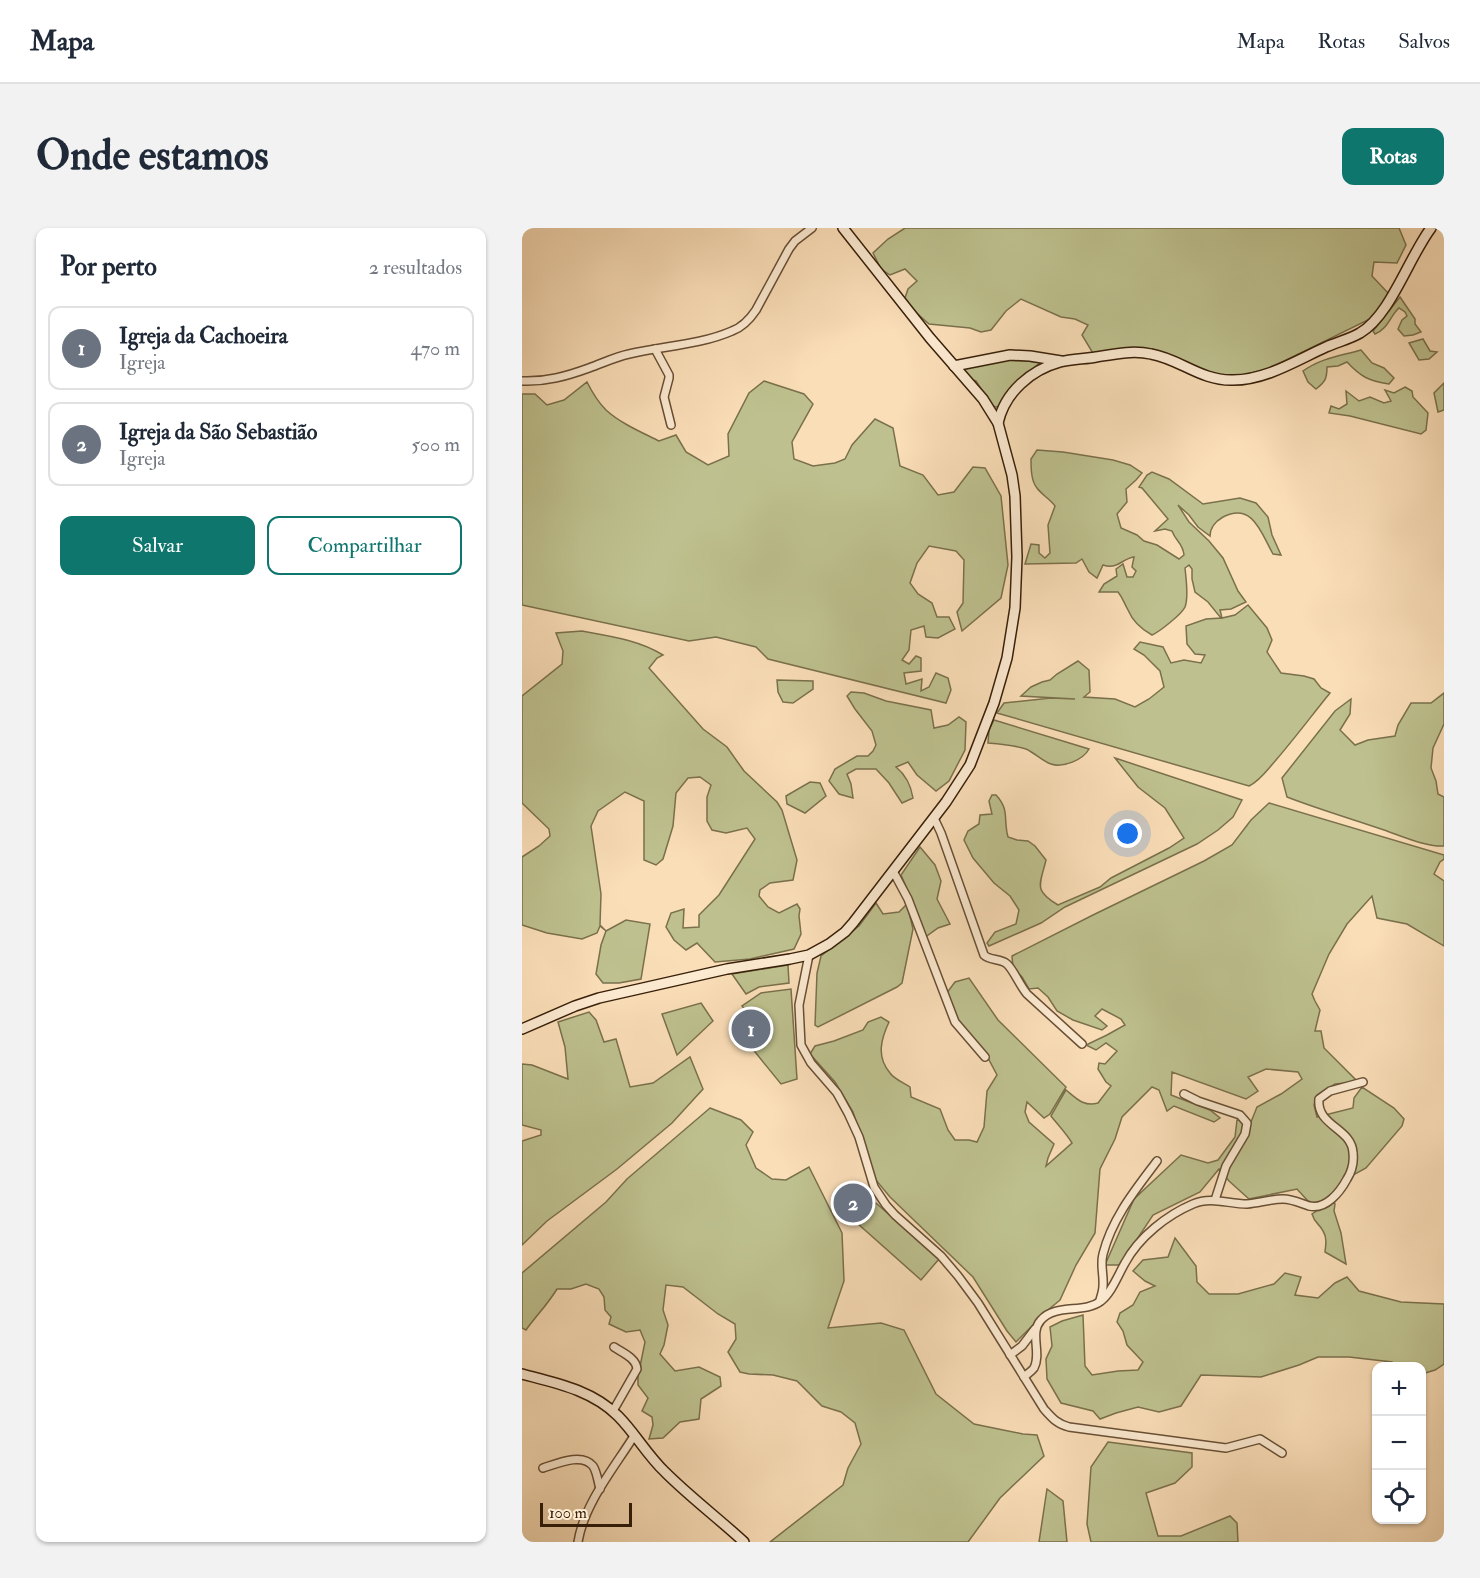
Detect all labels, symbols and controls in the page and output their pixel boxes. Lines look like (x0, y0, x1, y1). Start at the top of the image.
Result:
text: Mapa (30, 24, 94, 59)
text: Mapa (1237, 28, 1285, 55)
text: Rotas (1318, 28, 1365, 55)
text: Salvos (1398, 28, 1450, 55)
button: Rotas (1342, 128, 1444, 185)
text: Onde estamos (36, 130, 269, 182)
text: Por perto (60, 251, 157, 283)
text: 2 resultados (369, 255, 462, 280)
text: Igreja da Cachoeira (119, 322, 288, 350)
text: 1 (78, 336, 85, 361)
text: 470 m (411, 336, 460, 361)
text: Igreja (119, 350, 166, 375)
text: Igreja da São Sebastião (119, 418, 317, 446)
text: 2 (76, 432, 87, 457)
text: 500 m (411, 432, 460, 457)
text: Igreja (119, 446, 166, 471)
button: Salvar (60, 516, 255, 575)
button: Compartilhar (267, 516, 462, 575)
your location (1113, 819, 1142, 848)
pin: 1 (732, 1006, 770, 1052)
pin: 2 (834, 1180, 872, 1226)
map controls (1372, 1362, 1426, 1524)
button: + (1372, 1362, 1426, 1416)
button: − (1372, 1416, 1426, 1470)
button: locate (1372, 1470, 1426, 1524)
scale bar (540, 1500, 632, 1528)
text: 100 m (549, 1503, 587, 1523)

